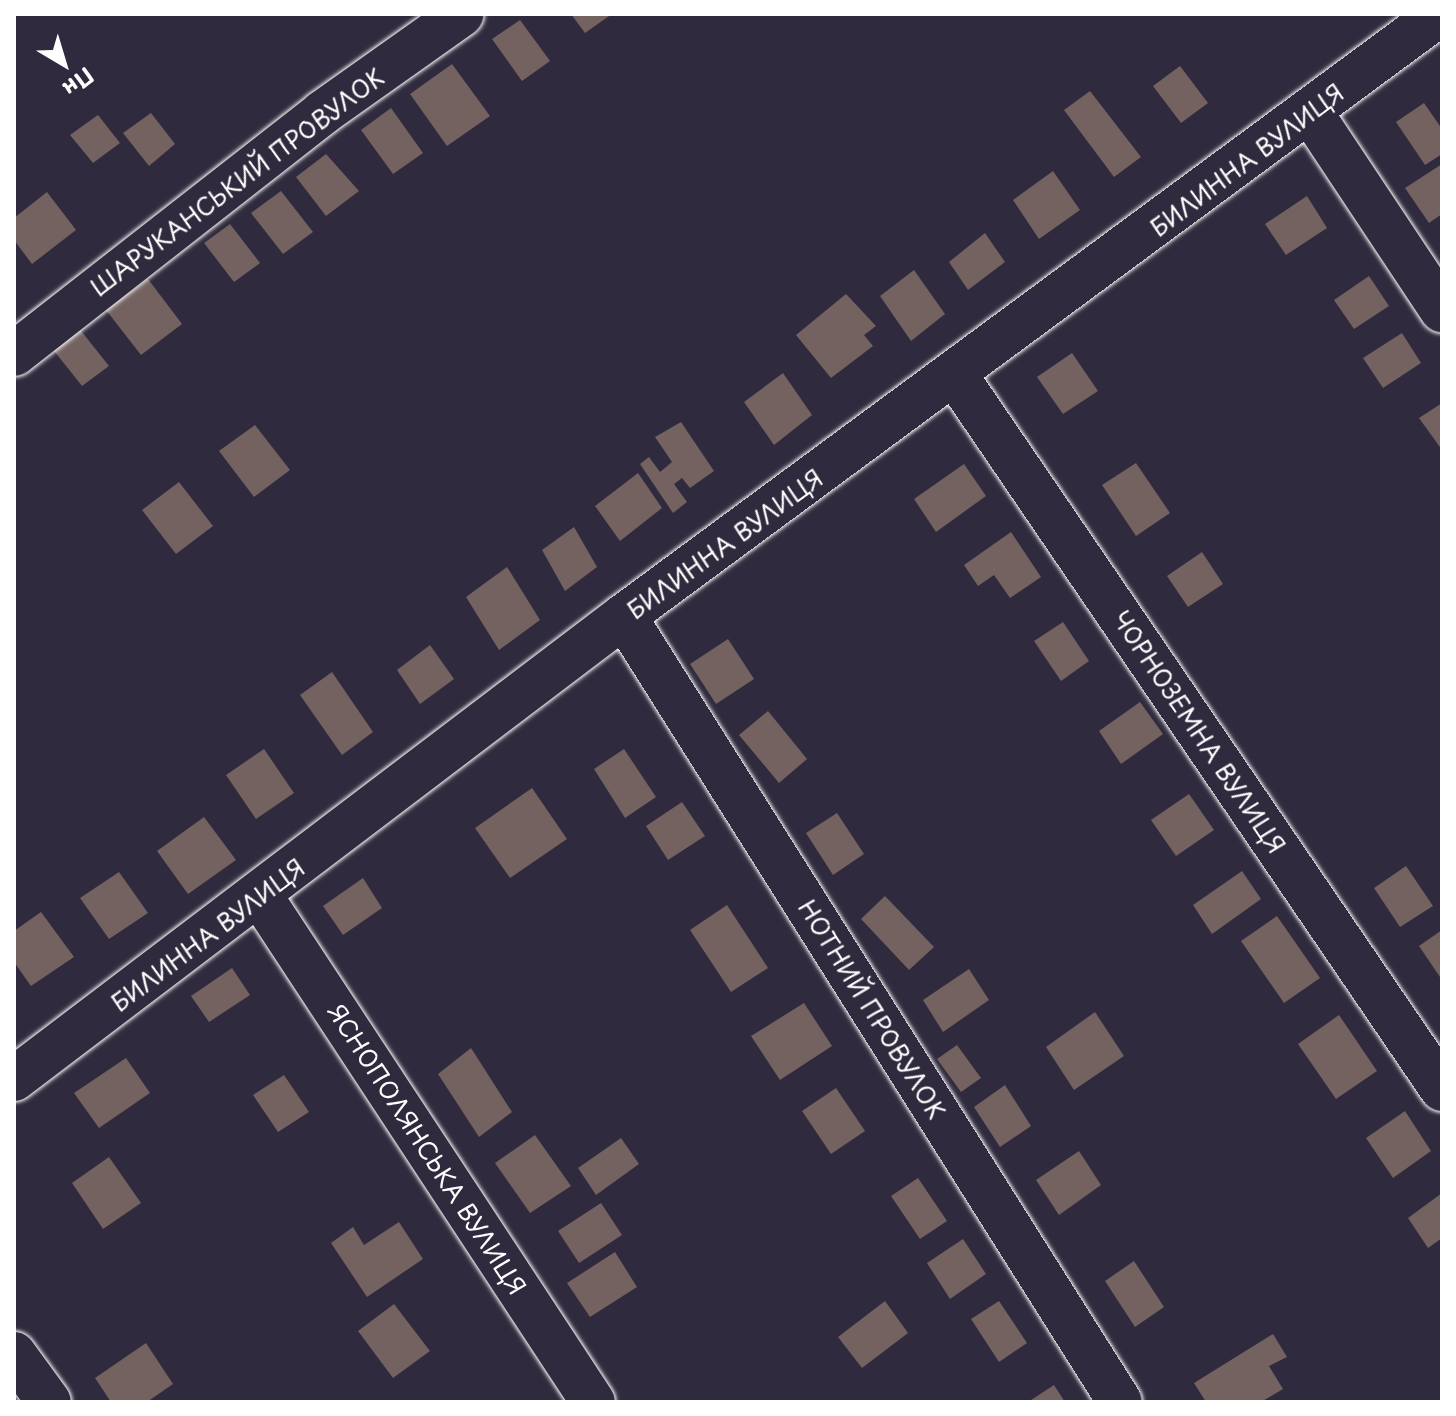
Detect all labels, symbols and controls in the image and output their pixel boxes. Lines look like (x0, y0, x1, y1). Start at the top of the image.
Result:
north arrow (24, 24, 104, 104)
text: Пн (56, 60, 102, 106)
street label: ШАРУКАНСЬКИЙ ПРОВУЛОК (84, 62, 390, 302)
street label: БИЛИННА ВУЛИЦЯ (1144, 78, 1350, 242)
street label: БИЛИННА ВУЛИЦЯ (621, 463, 829, 625)
street label: ЧОРНОЗЕМНА ВУЛИЦЯ (1107, 605, 1291, 859)
street label: БИЛИННА ВУЛИЦЯ (105, 853, 311, 1017)
street label: НОТНИЙ ПРОВУЛОК (792, 894, 952, 1124)
street label: ЯСНОПОЛЯНСЬКА ВУЛИЦЯ (322, 999, 532, 1299)

